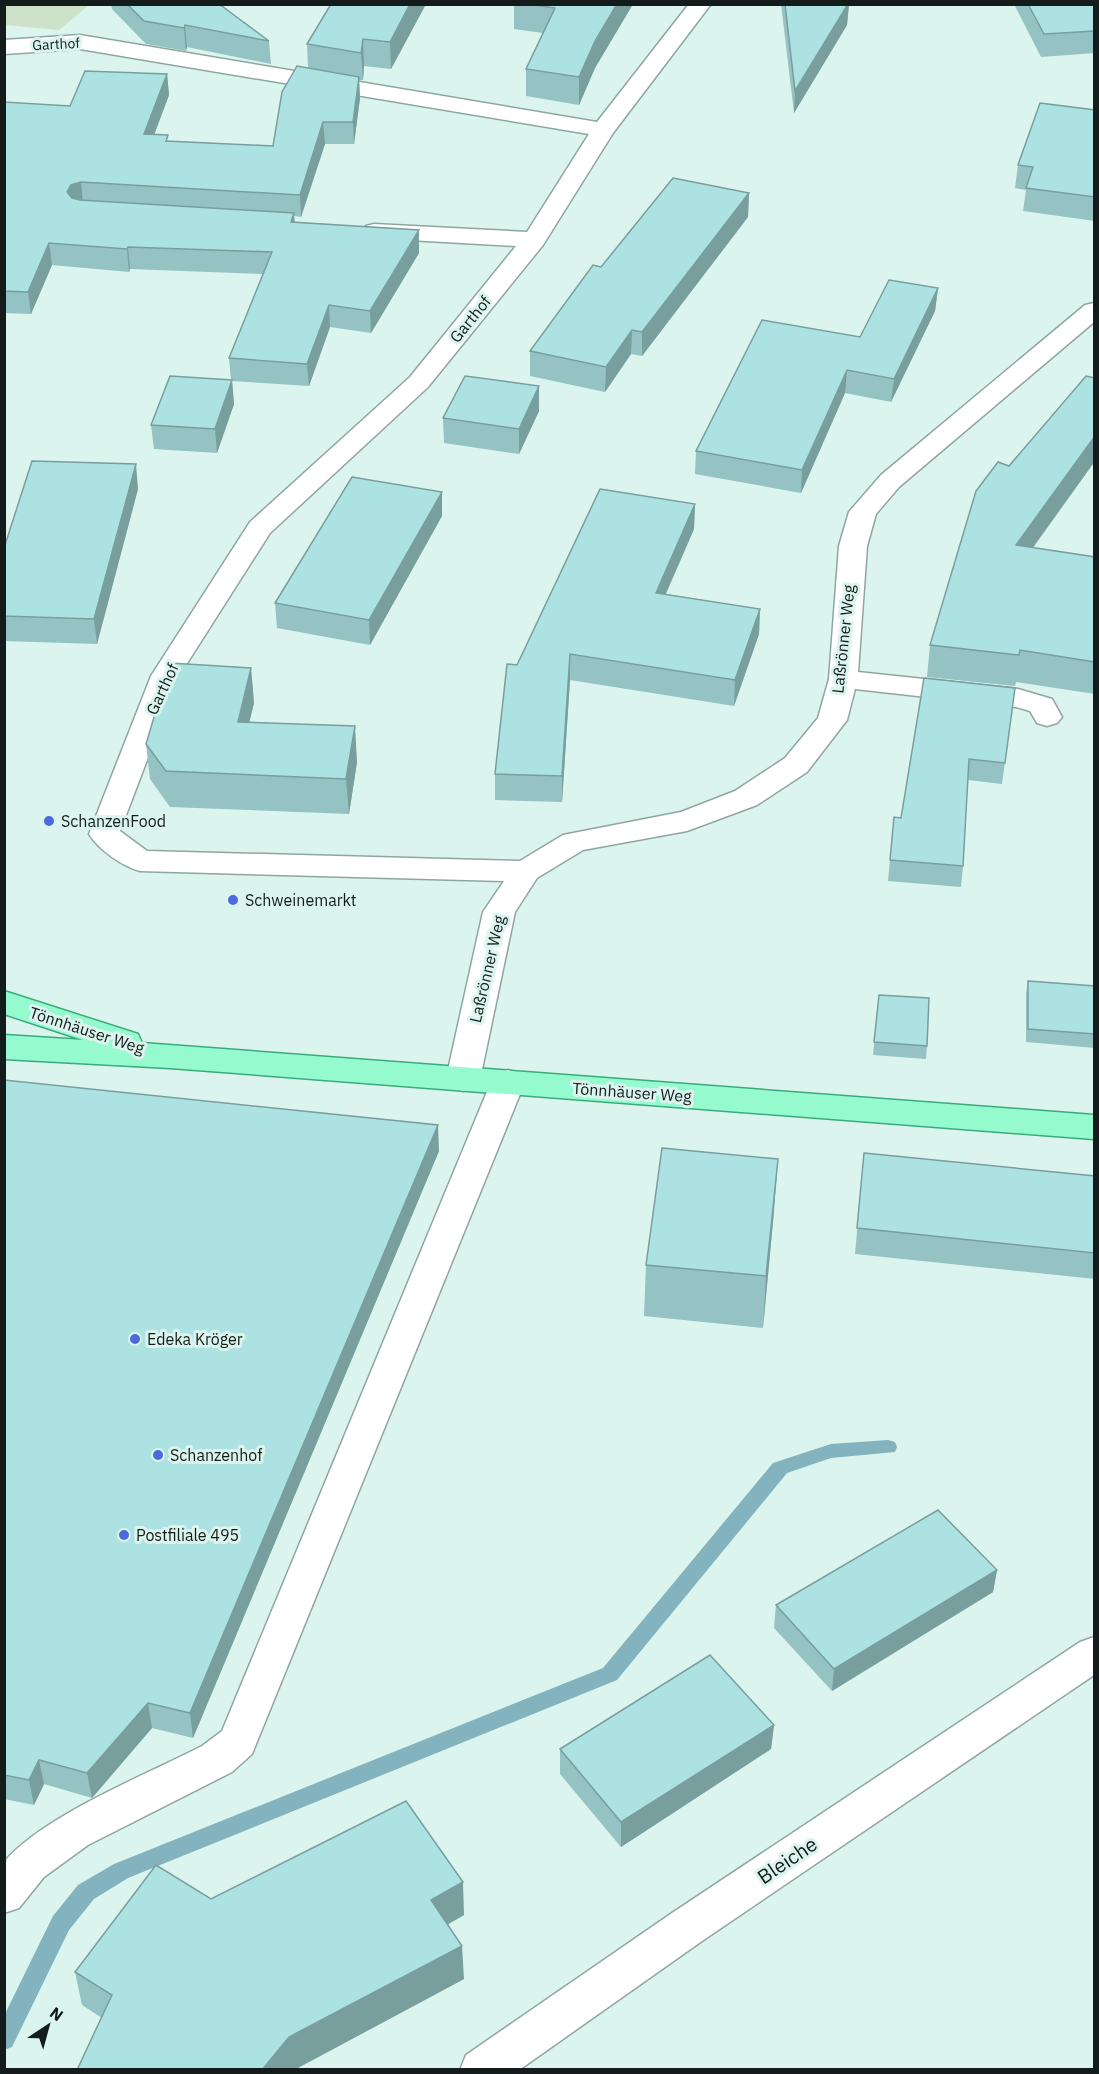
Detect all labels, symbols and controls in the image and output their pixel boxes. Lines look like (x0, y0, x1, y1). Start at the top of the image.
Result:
street label: Garthof (32, 34, 81, 54)
street label: Garthof (445, 292, 495, 346)
street label: Laßrönner Weg (827, 583, 859, 694)
street label: Garthof (141, 660, 183, 718)
place label: SchanzenFood (61, 811, 166, 831)
marker: SchanzenFood (42, 814, 56, 828)
place label: Schweinemarkt (245, 890, 357, 910)
marker: Schweinemarkt (226, 893, 240, 907)
street label: Laßrönner Weg (465, 913, 509, 1025)
street label: Tönnhäuser Weg (27, 1002, 147, 1058)
street label: Tönnhäuser Weg (572, 1078, 693, 1106)
place label: Edeka Kröger (147, 1329, 243, 1349)
marker: Edeka Kröger (128, 1332, 142, 1346)
place label: Schanzenhof (170, 1445, 262, 1465)
marker: Schanzenhof (151, 1448, 165, 1462)
place label: Postfiliale 495 (136, 1525, 239, 1545)
marker: Postfiliale 495 (117, 1528, 131, 1542)
street label: Bleiche (752, 1830, 822, 1890)
north arrow (18, 1996, 78, 2056)
text: N (46, 2002, 67, 2025)

